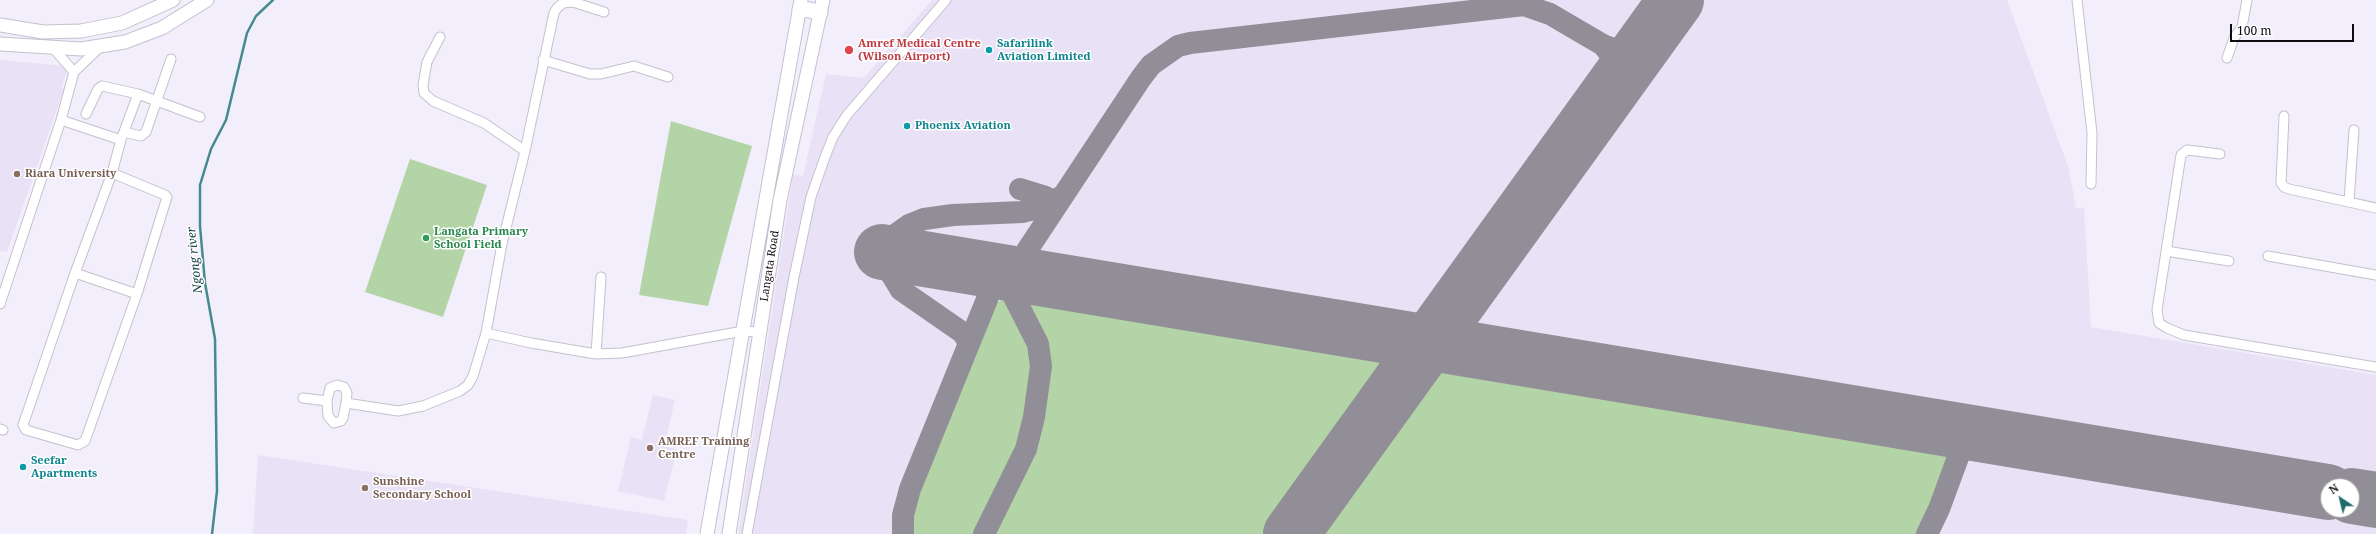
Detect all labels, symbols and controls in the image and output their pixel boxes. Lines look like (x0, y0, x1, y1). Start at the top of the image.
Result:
scale bar (2232, 16, 2356, 42)
text: 100 m (2237, 22, 2272, 39)
place label: Amref Medical Centre (Wilson Airport) (858, 37, 981, 63)
place label: Safarilink Aviation Limited (997, 37, 1091, 63)
marker: Amref Medical Centre (Wilson Airport) (843, 44, 855, 56)
marker: Safarilink Aviation Limited (984, 45, 994, 55)
place label: Phoenix Aviation (915, 119, 1011, 133)
marker: Phoenix Aviation (902, 121, 912, 131)
place label: Riara University (25, 167, 116, 181)
marker: Riara University (12, 169, 22, 179)
place label: Langata Primary School Field (434, 225, 528, 251)
water label: Ngong river (184, 226, 206, 294)
street label: Langata Road (758, 230, 782, 302)
marker: Langata Primary School Field (421, 233, 431, 243)
place label: AMREF Training Centre (658, 435, 749, 461)
marker: AMREF Training Centre (645, 443, 655, 453)
place label: Seefar Apartments (31, 454, 97, 480)
marker: Seefar Apartments (18, 462, 28, 472)
place label: Sunshine Secondary School (373, 475, 471, 501)
north arrow (2320, 478, 2360, 518)
text: N (2326, 480, 2341, 497)
marker: Sunshine Secondary School (360, 483, 370, 493)

